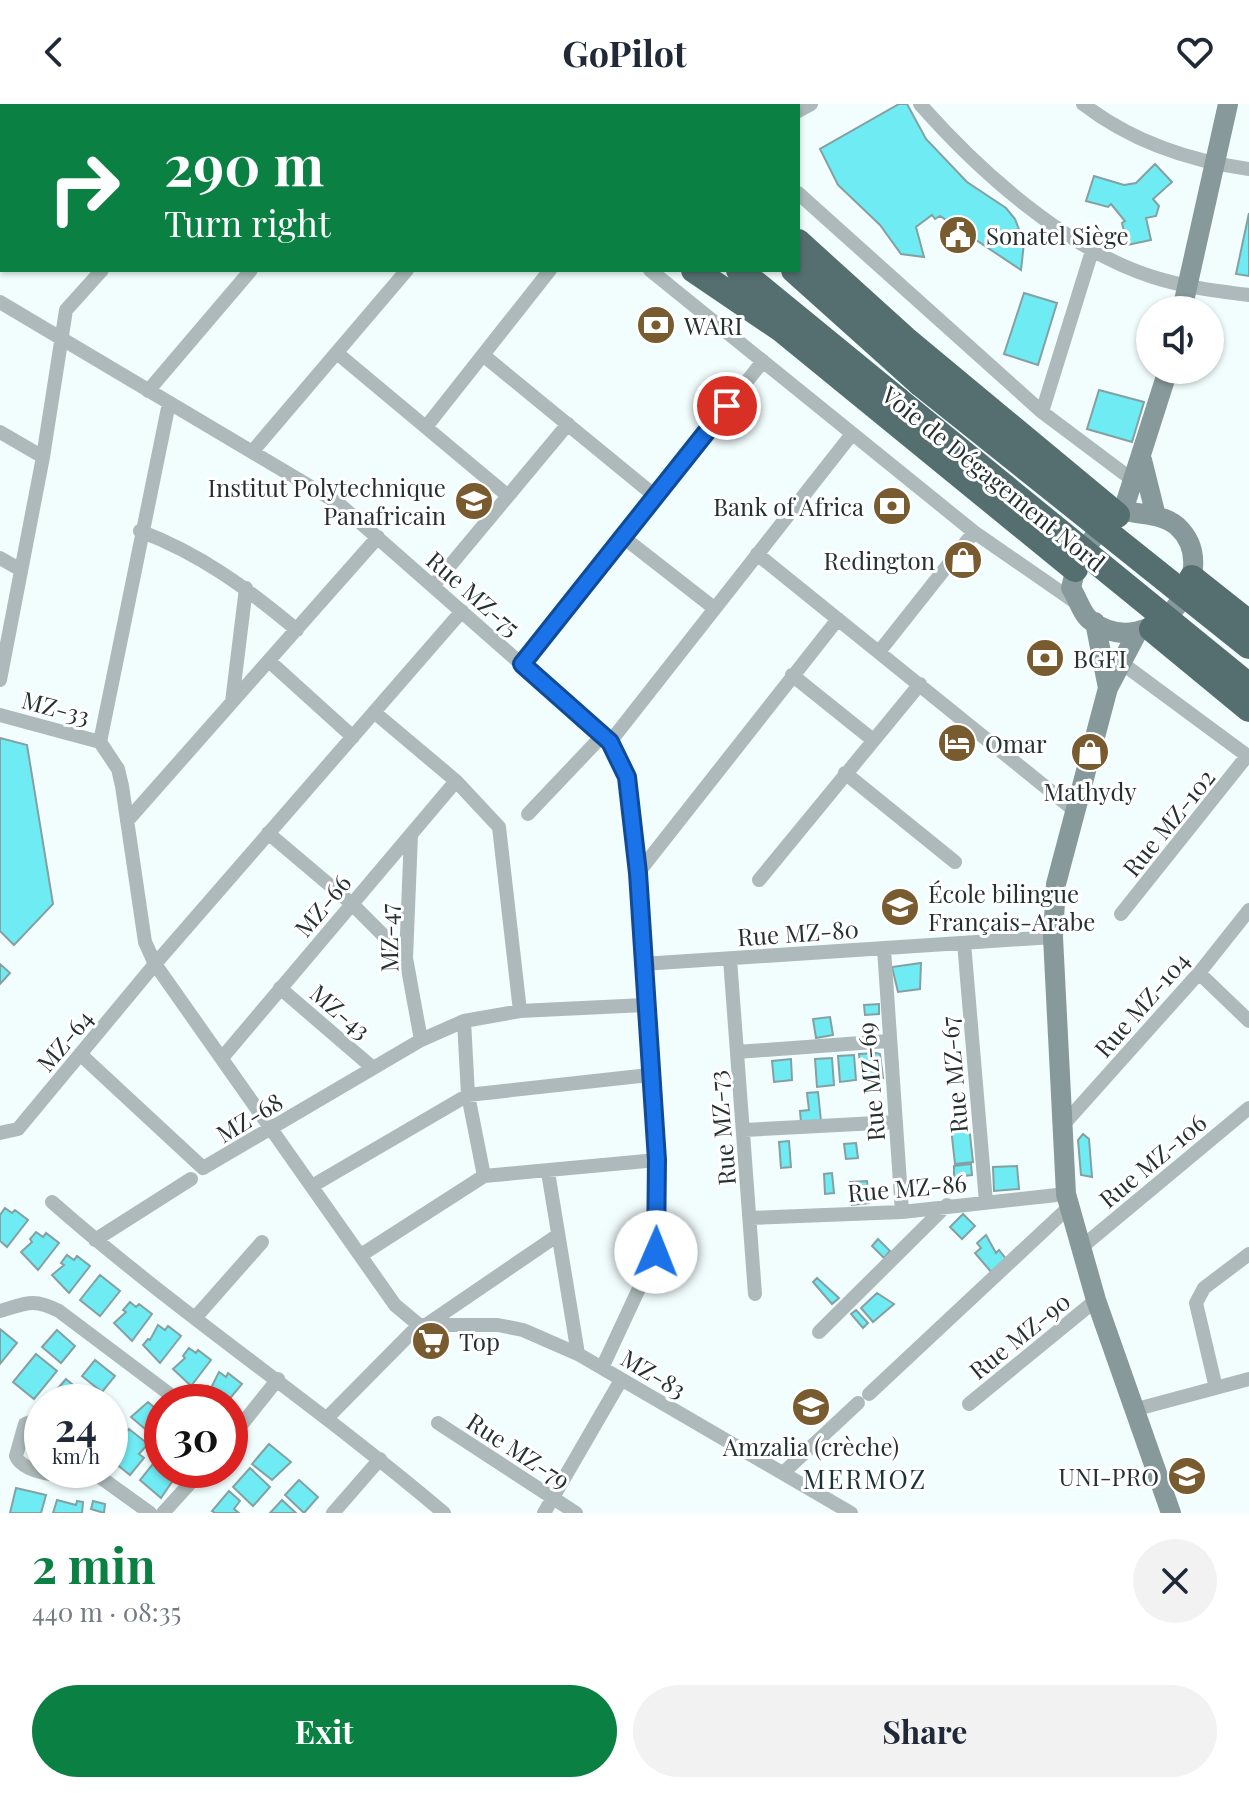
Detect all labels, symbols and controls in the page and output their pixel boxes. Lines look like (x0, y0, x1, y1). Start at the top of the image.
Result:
text: GoPilot (562, 28, 687, 76)
icon: back (32, 30, 76, 74)
icon: heart (1173, 30, 1217, 74)
text: 290 m (164, 126, 324, 201)
icon: right (32, 136, 136, 240)
text: Turn right (164, 198, 331, 246)
public building icon: Sonatel Siège (937, 214, 979, 256)
place label: Sonatel Siège (986, 219, 1129, 251)
map controls (1136, 296, 1224, 384)
button: sound (1136, 296, 1224, 384)
bank icon: WARI (635, 304, 677, 346)
place label: WARI (683, 309, 743, 341)
pin (693, 372, 761, 440)
street label: Voie de Dégagement Nord (875, 377, 1112, 578)
icon: arrive (705, 384, 749, 428)
place label: Institut Polytechnique Panafricain (208, 471, 446, 531)
school or university icon: Institut Polytechnique Panafricain (453, 480, 495, 522)
bank icon: Bank of Africa (871, 485, 913, 527)
place label: Bank of Africa (713, 490, 864, 522)
shop icon: Redington (942, 539, 984, 581)
street label: Rue MZ-75 (420, 543, 528, 643)
place label: Redington (824, 544, 935, 576)
bank icon: BGFI (1024, 637, 1066, 679)
place label: BGFI (1073, 642, 1127, 674)
street label: MZ-33 (19, 683, 93, 731)
hotel icon: Omar (936, 722, 978, 764)
place label: Omar (985, 727, 1047, 759)
shop icon: Mathydy (1069, 731, 1111, 773)
street label: Rue MZ-102 (1115, 762, 1221, 882)
place label: Mathydy (1043, 775, 1137, 807)
street label: MZ-66 (287, 867, 357, 943)
place label: École bilingue Français-Arabe (928, 877, 1095, 937)
school or university icon: École bilingue Français-Arabe (879, 886, 921, 928)
street label: MZ-47 (371, 903, 405, 972)
street label: Rue MZ-80 (736, 912, 860, 952)
street label: Rue MZ-104 (1086, 944, 1196, 1064)
street label: MZ-43 (304, 976, 378, 1046)
street label: MZ-64 (29, 1002, 99, 1078)
street label: Rue MZ-67 (932, 1015, 974, 1135)
street label: Rue MZ-69 (849, 1021, 891, 1143)
street label: Rue MZ-73 (700, 1069, 742, 1187)
street label: MZ-68 (210, 1085, 288, 1149)
street label: Rue MZ-106 (1092, 1106, 1212, 1214)
street label: Rue MZ-86 (846, 1166, 968, 1208)
position arrow (614, 1210, 698, 1294)
street label: Rue MZ-90 (962, 1284, 1076, 1386)
supermarket icon: Top (410, 1320, 452, 1362)
place label: Top (459, 1325, 500, 1357)
street label: MZ-83 (616, 1341, 692, 1405)
speed limit sign: 30 (144, 1384, 248, 1488)
school or university icon: Amzalia (crèche) (790, 1386, 832, 1428)
text: 24 (55, 1399, 97, 1452)
street label: Rue MZ-79 (461, 1405, 577, 1495)
place label: Amzalia (crèche) (722, 1430, 899, 1462)
text: km/h (52, 1442, 100, 1469)
school or university icon: UNI-PRO (1166, 1455, 1208, 1497)
place label: UNI-PRO (1059, 1460, 1159, 1492)
district label: MERMOZ (803, 1461, 927, 1496)
text: 2 min (32, 1532, 156, 1596)
button: close (1133, 1539, 1217, 1623)
text: 440 m · 08:35 (32, 1594, 181, 1629)
button: Exit (32, 1685, 617, 1777)
button: Share (633, 1685, 1217, 1777)

